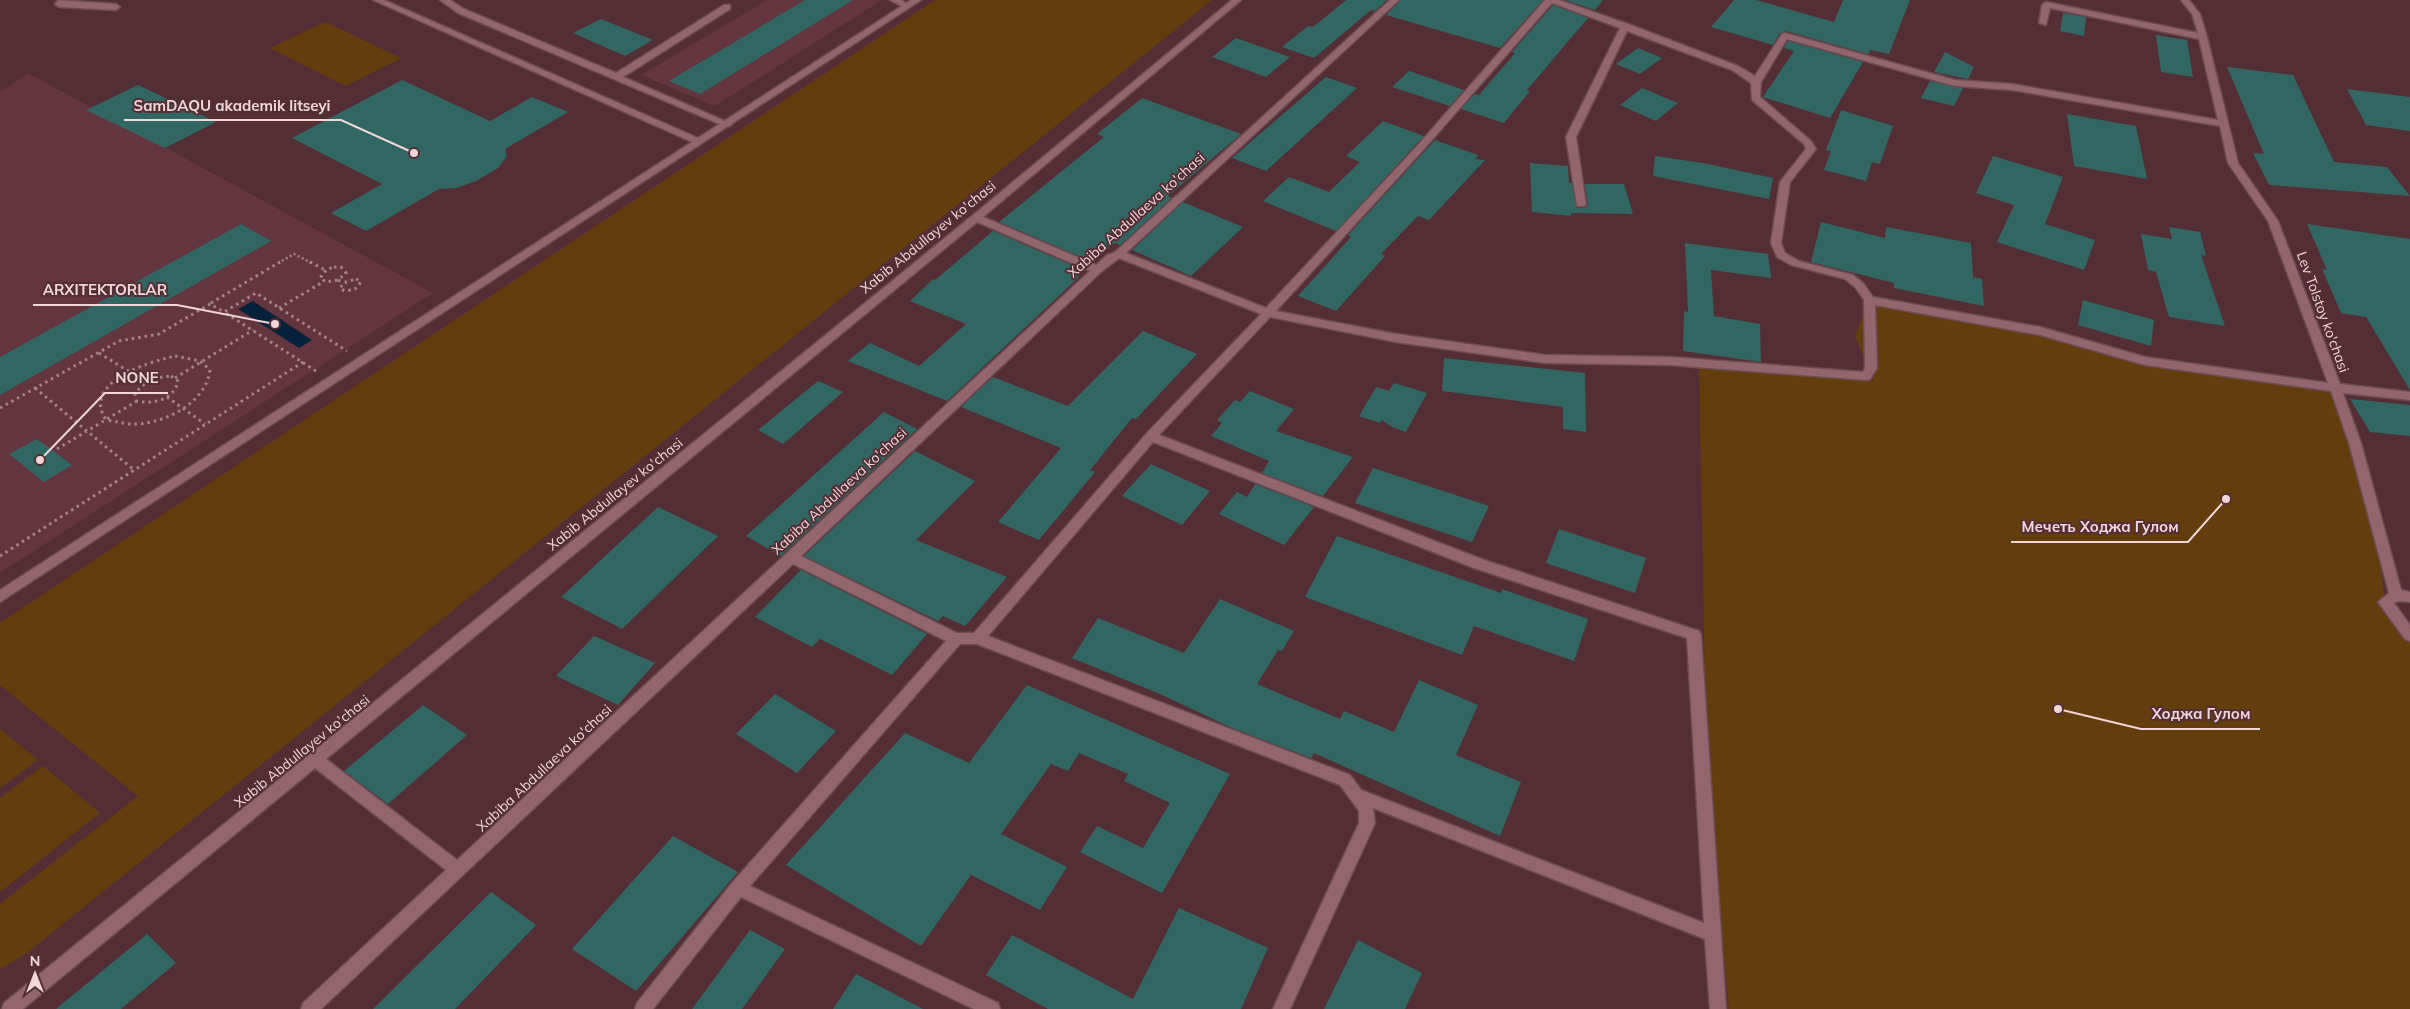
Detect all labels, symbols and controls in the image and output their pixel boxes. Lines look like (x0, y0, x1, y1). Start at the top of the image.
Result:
callout: SamDAQU akademik litseyi (124, 90, 341, 120)
text: SamDAQU akademik litseyi (133, 96, 331, 115)
street label: Xabiba Abdullaeva ko'chasi (1064, 149, 1208, 281)
street label: Xabib Abdullayev ko'chasi (857, 177, 999, 297)
street label: Lev Tolstoy ko'chasi (2293, 249, 2353, 375)
callout: ARXITEKTORLAR (33, 275, 177, 305)
text: ARXITEKTORLAR (43, 280, 168, 299)
callout: NONE (105, 363, 168, 393)
text: NONE (115, 368, 159, 387)
street label: Xabiba Abdullaeva ko'chasi (767, 423, 911, 559)
street label: Xabib Abdullayev ko'chasi (544, 434, 686, 554)
callout: Мечеть Ходжа Гулом (2011, 512, 2188, 542)
text: Мечеть Ходжа Гулом (2021, 517, 2179, 536)
street label: Xabib Abdullayev ko'chasi (231, 691, 373, 811)
callout: Ходжа Гулом (2141, 699, 2260, 729)
street label: Xabiba Abdullaeva ko'chasi (472, 700, 616, 836)
text: Ходжа Гулом (2151, 704, 2250, 723)
north arrow (10, 949, 60, 999)
text: N (30, 952, 40, 970)

